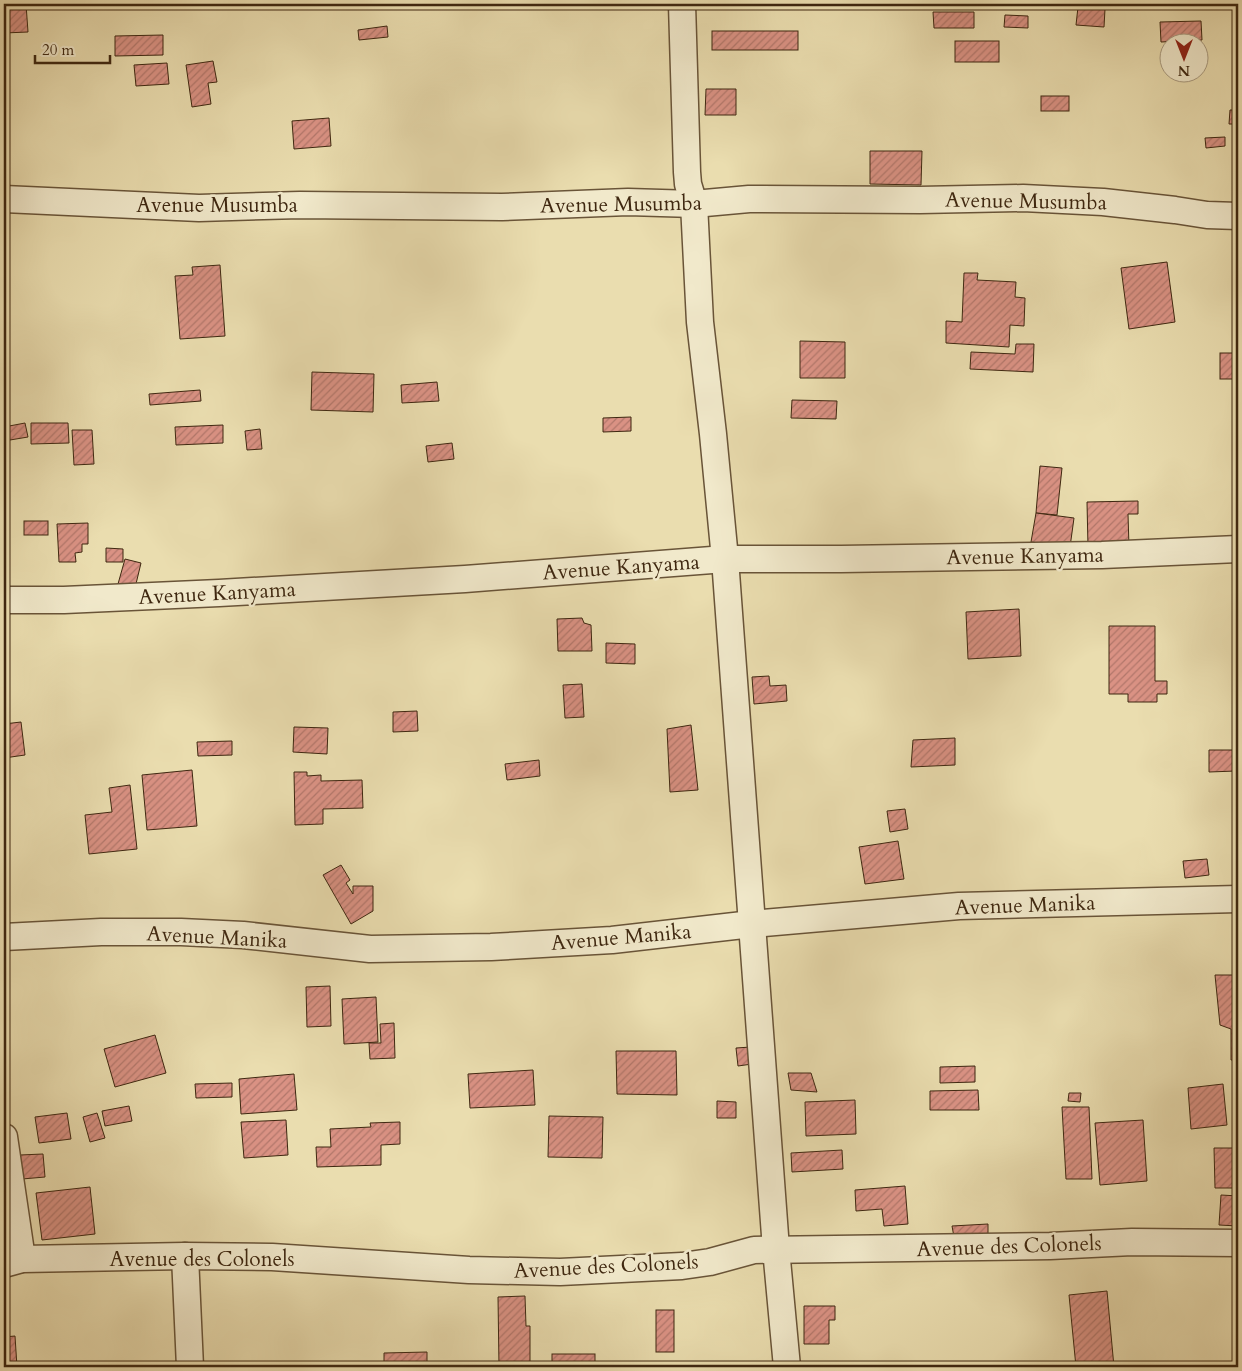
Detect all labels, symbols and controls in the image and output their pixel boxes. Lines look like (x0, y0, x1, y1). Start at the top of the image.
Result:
scale bar (35, 32, 110, 64)
north arrow (1160, 32, 1210, 82)
text: 20 m (42, 40, 74, 60)
text: N (1178, 61, 1190, 80)
street label: Avenue Musumba (945, 186, 1107, 217)
street label: Avenue Musumba (540, 189, 702, 220)
street label: Avenue Musumba (136, 191, 298, 220)
street label: Avenue Kanyama (946, 541, 1104, 572)
street label: Avenue Kanyama (542, 548, 701, 587)
street label: Avenue Kanyama (138, 575, 296, 612)
street label: Avenue Manika (954, 889, 1096, 922)
street label: Avenue Manika (550, 917, 692, 958)
street label: Avenue Manika (146, 919, 288, 956)
street label: Avenue des Colonels (916, 1229, 1102, 1264)
street label: Avenue des Colonels (109, 1245, 295, 1274)
street label: Avenue des Colonels (513, 1247, 699, 1286)

